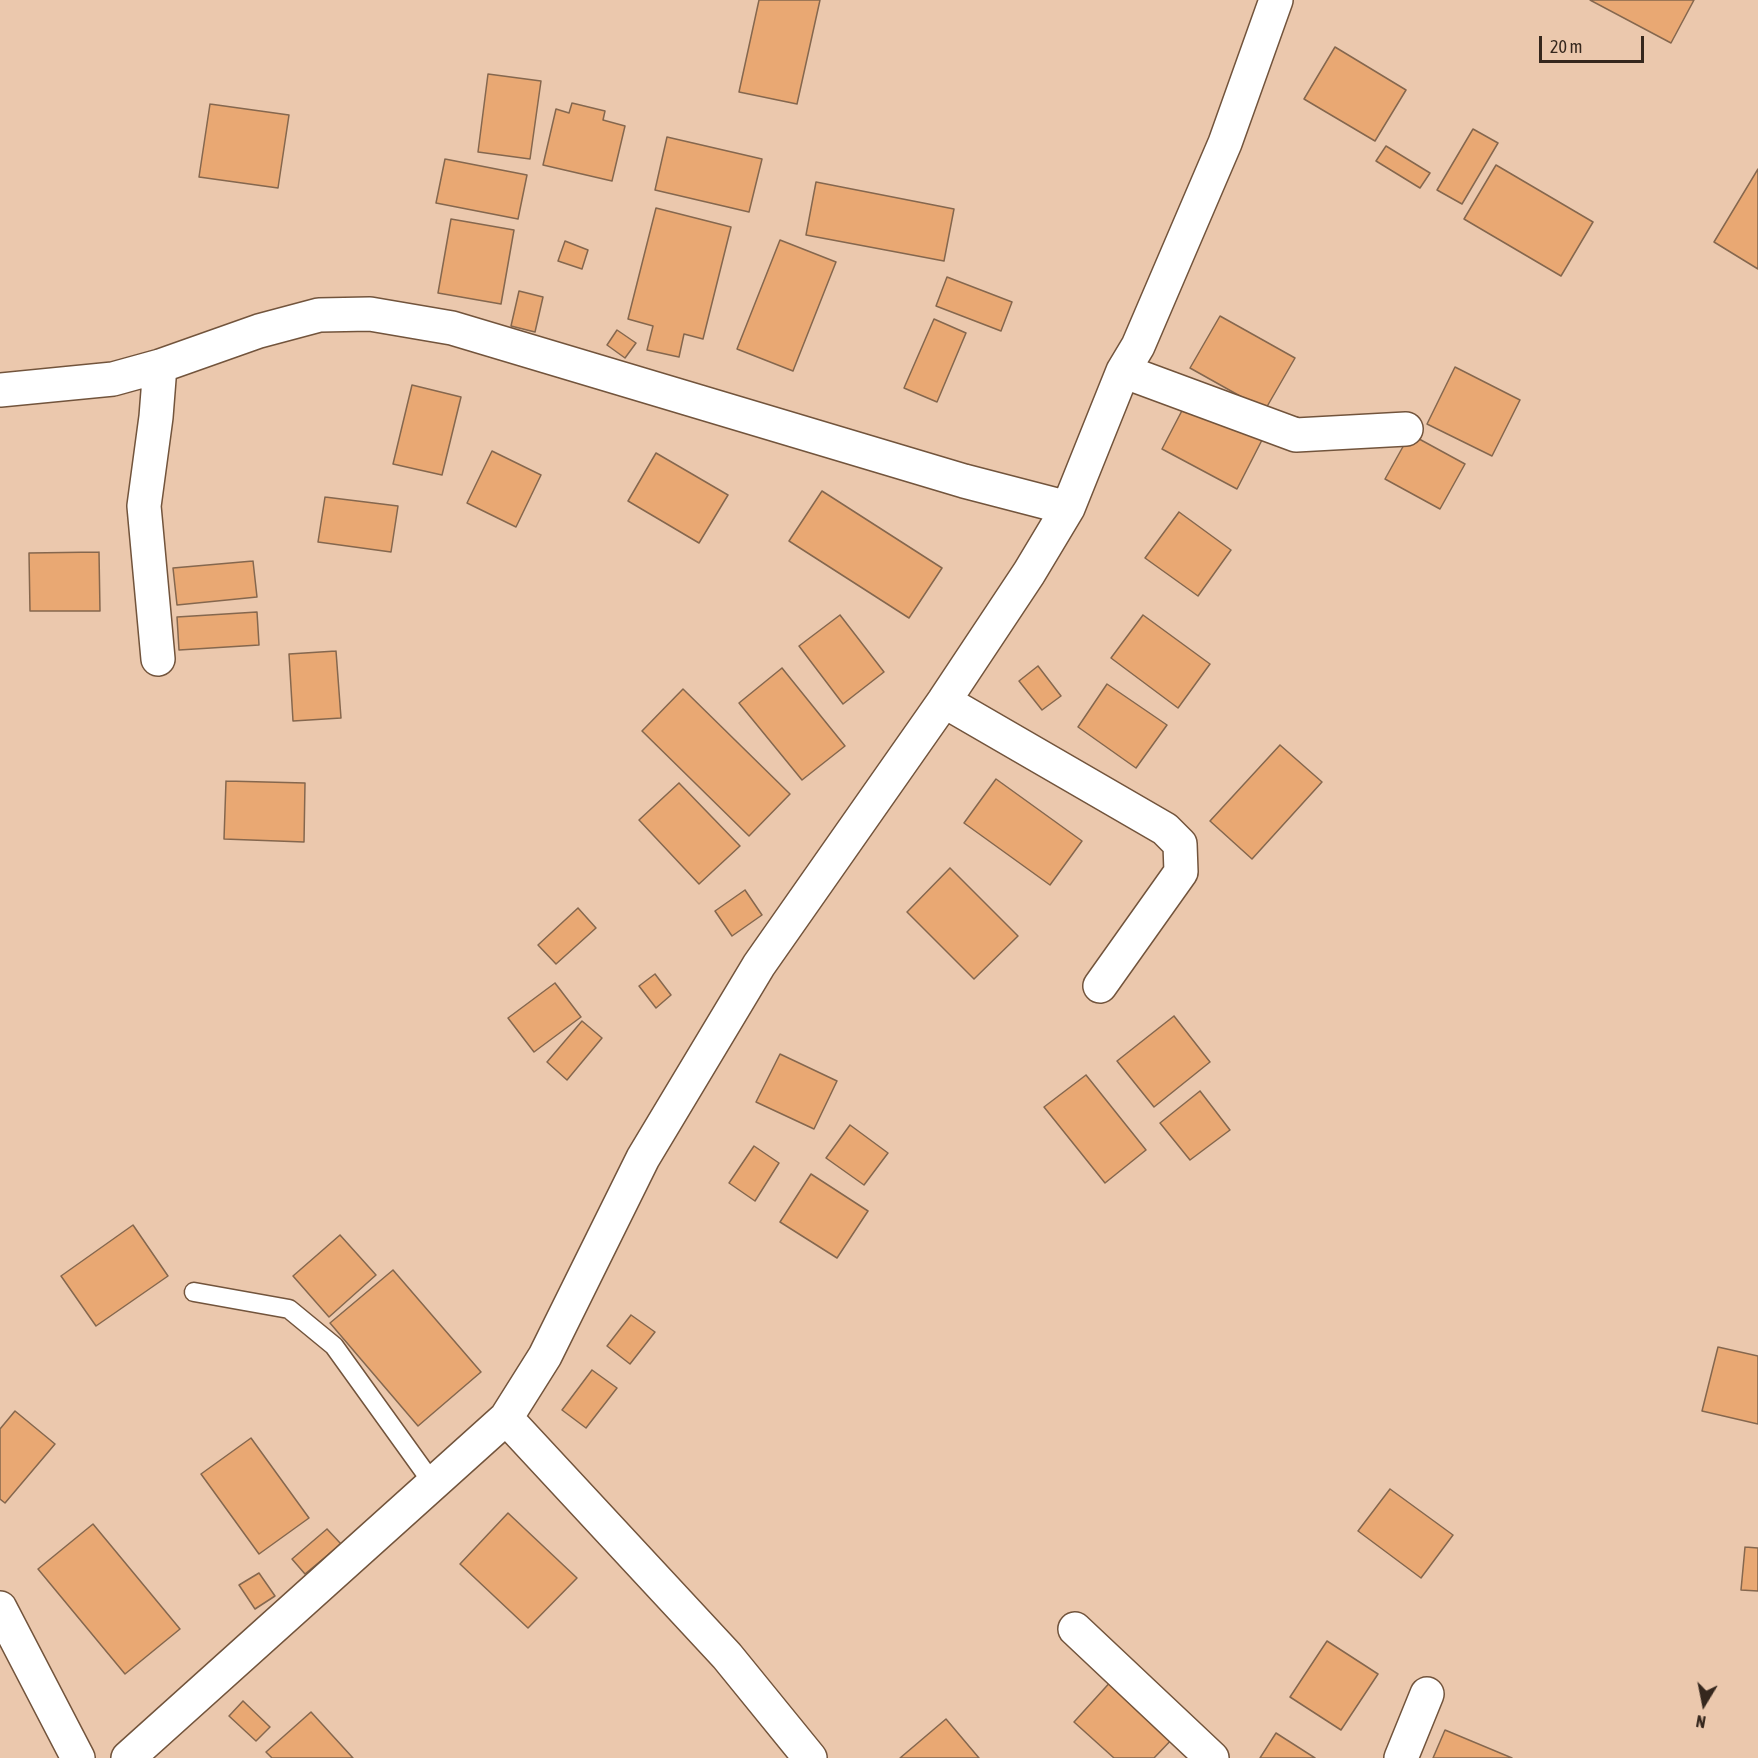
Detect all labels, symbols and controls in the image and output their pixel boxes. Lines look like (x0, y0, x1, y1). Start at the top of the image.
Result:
scale bar (1542, 24, 1647, 62)
text: 20 m (1550, 36, 1582, 57)
north arrow (1674, 1674, 1734, 1734)
text: N (1695, 1712, 1707, 1731)

